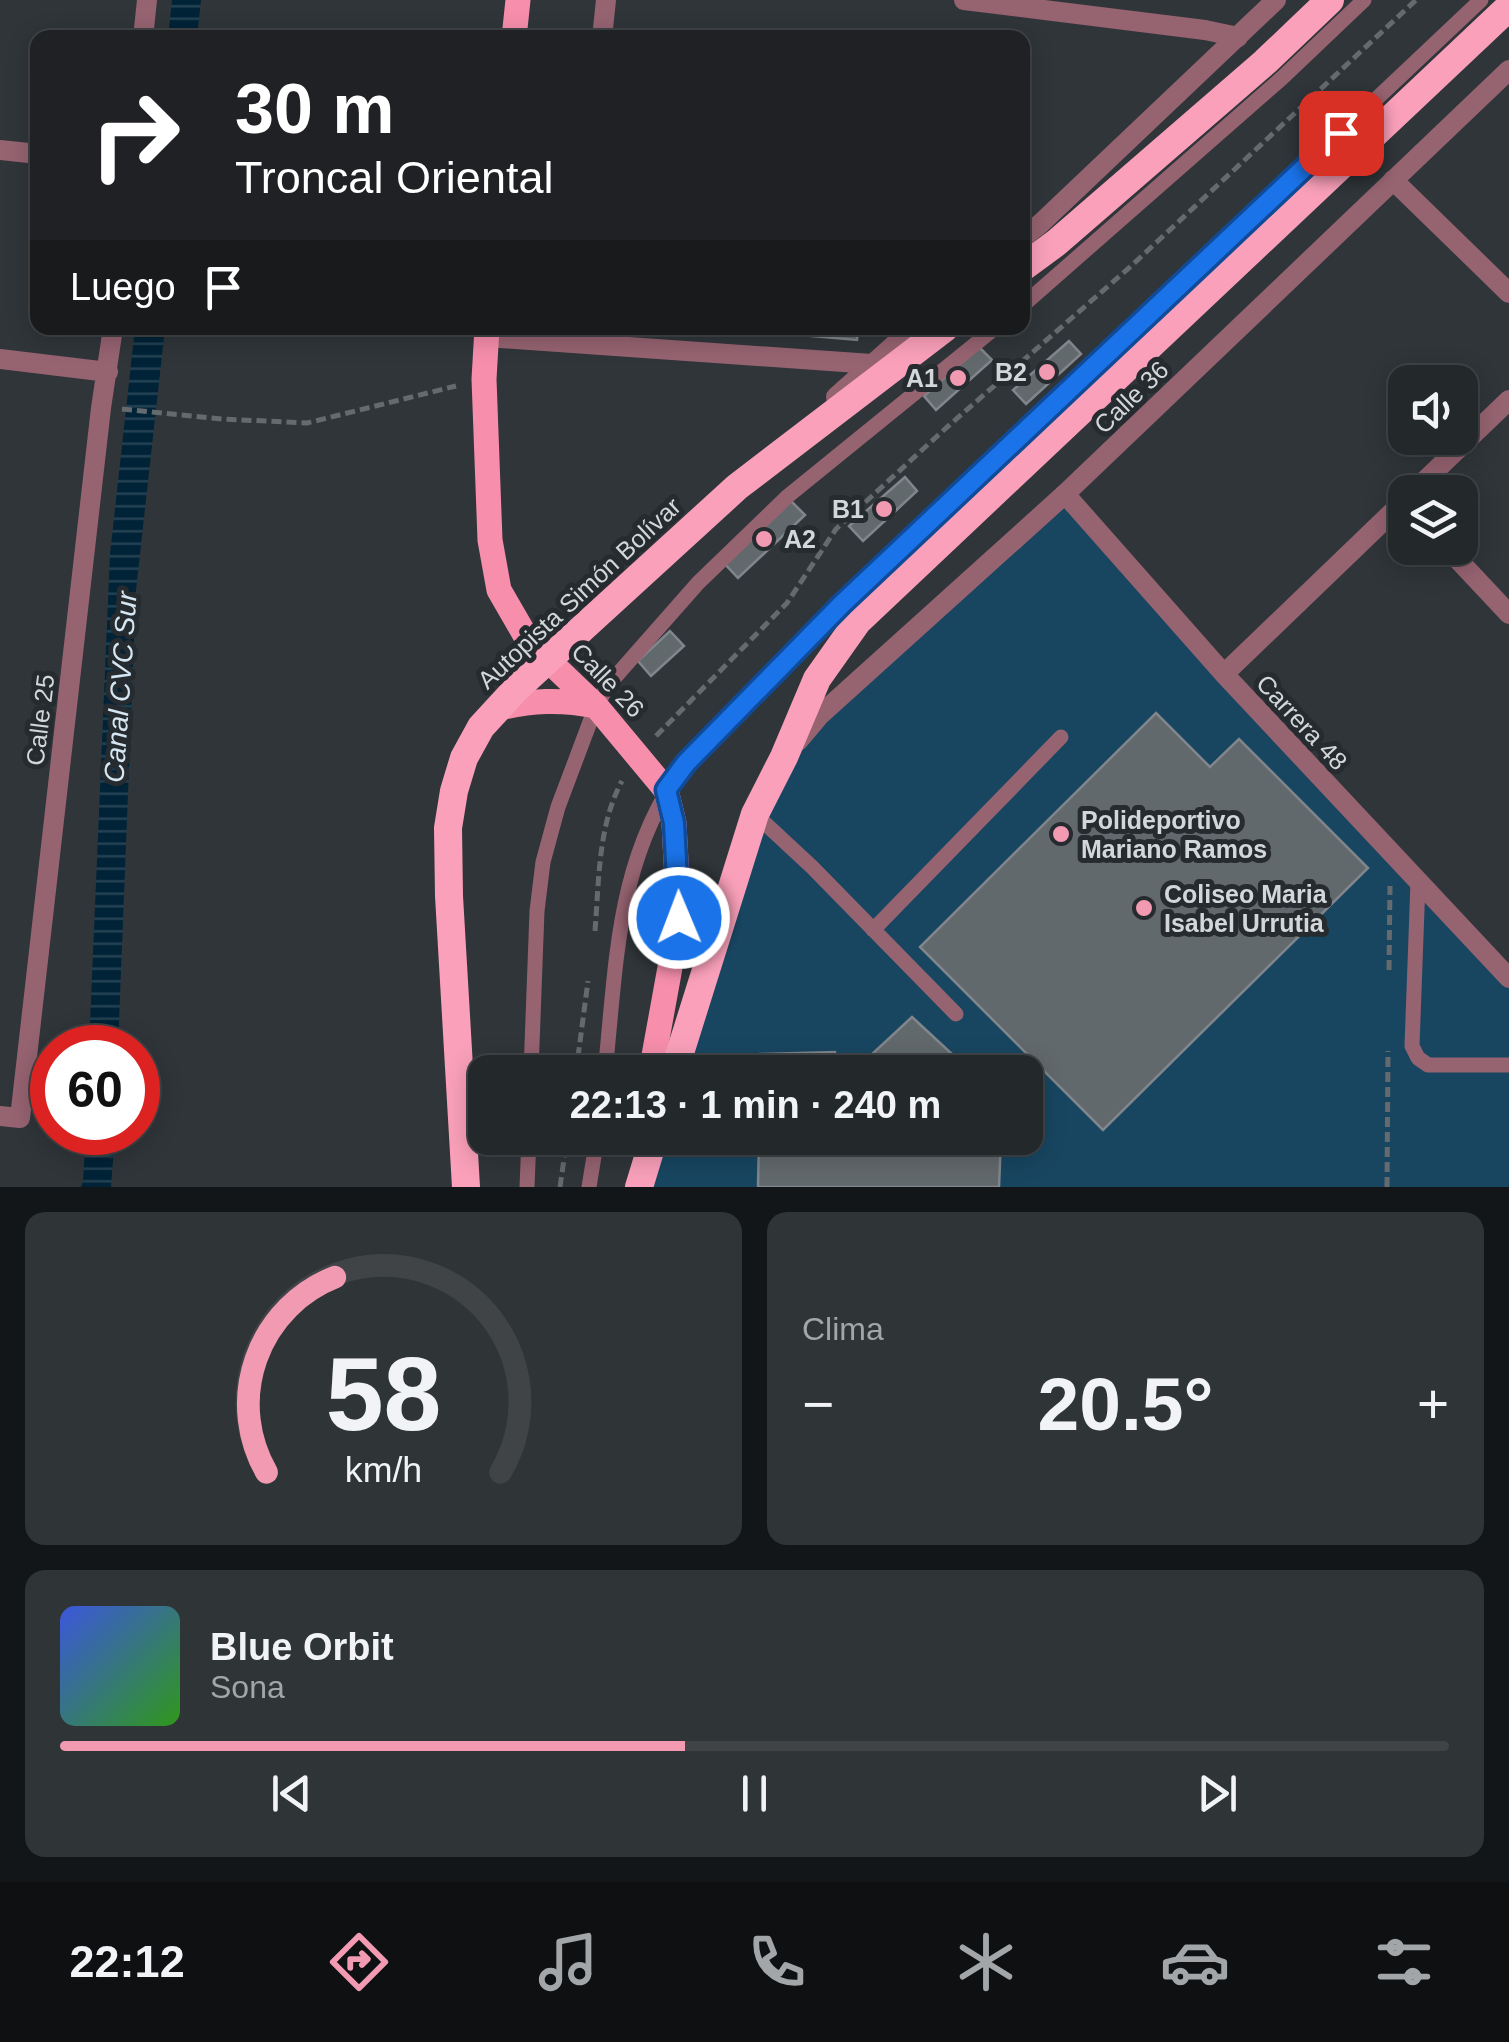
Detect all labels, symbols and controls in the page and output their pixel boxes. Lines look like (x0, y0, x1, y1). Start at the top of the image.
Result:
icon: right (70, 70, 200, 200)
text: 30 m (235, 70, 395, 148)
pin (1299, 91, 1384, 176)
icon: arrive (1314, 106, 1369, 161)
text: Troncal Oriental (235, 152, 553, 203)
icon: arrive (196, 260, 251, 315)
text: Luego (70, 266, 176, 308)
street label: Calle 36 (1088, 355, 1174, 439)
place label: B2 (995, 358, 1027, 386)
marker: B2 (1036, 361, 1058, 383)
place label: A1 (906, 364, 938, 392)
map controls (1388, 365, 1478, 565)
button: sound (1388, 365, 1478, 455)
marker: A1 (947, 367, 969, 389)
button: layers (1388, 475, 1478, 565)
street label: Autopista Simón Bolívar (472, 492, 686, 694)
place label: B1 (832, 495, 864, 523)
marker: B1 (873, 498, 895, 520)
place label: A2 (784, 525, 816, 553)
marker: A2 (753, 528, 775, 550)
water label: Canal CVC Sur (98, 589, 143, 784)
street label: Calle 26 (566, 637, 650, 723)
street label: Carrera 48 (1251, 669, 1353, 775)
street label: Calle 25 (21, 673, 59, 767)
place label: Polideportivo Mariano Ramos (1081, 806, 1267, 863)
marker: Polideportivo Mariano Ramos (1050, 823, 1072, 845)
position arrow (627, 866, 731, 970)
place label: Coliseo Maria Isabel Urrutia (1164, 880, 1328, 937)
marker: Coliseo Maria Isabel Urrutia (1133, 897, 1155, 919)
speed limit sign: 60 (30, 1025, 160, 1155)
text: 22:13 · 1 min · 240 m (570, 1084, 941, 1126)
text: Clima (802, 1311, 884, 1347)
text: 58 (326, 1336, 441, 1452)
text: 20.5° (1038, 1362, 1213, 1446)
text: − (802, 1373, 834, 1435)
text: + (1417, 1373, 1449, 1435)
text: km/h (345, 1450, 422, 1490)
text: Blue Orbit (210, 1626, 394, 1668)
text: Sona (210, 1669, 285, 1705)
icon: previous (264, 1766, 319, 1821)
icon: pause (727, 1766, 782, 1821)
icon: next (1190, 1766, 1245, 1821)
icon: directions (324, 1927, 394, 1997)
icon: music (533, 1927, 603, 1997)
icon: phone (742, 1927, 812, 1997)
icon: climate (951, 1927, 1021, 1997)
icon: car (1160, 1927, 1230, 1997)
icon: filters (1369, 1927, 1439, 1997)
text: 22:12 (70, 1936, 185, 1987)

